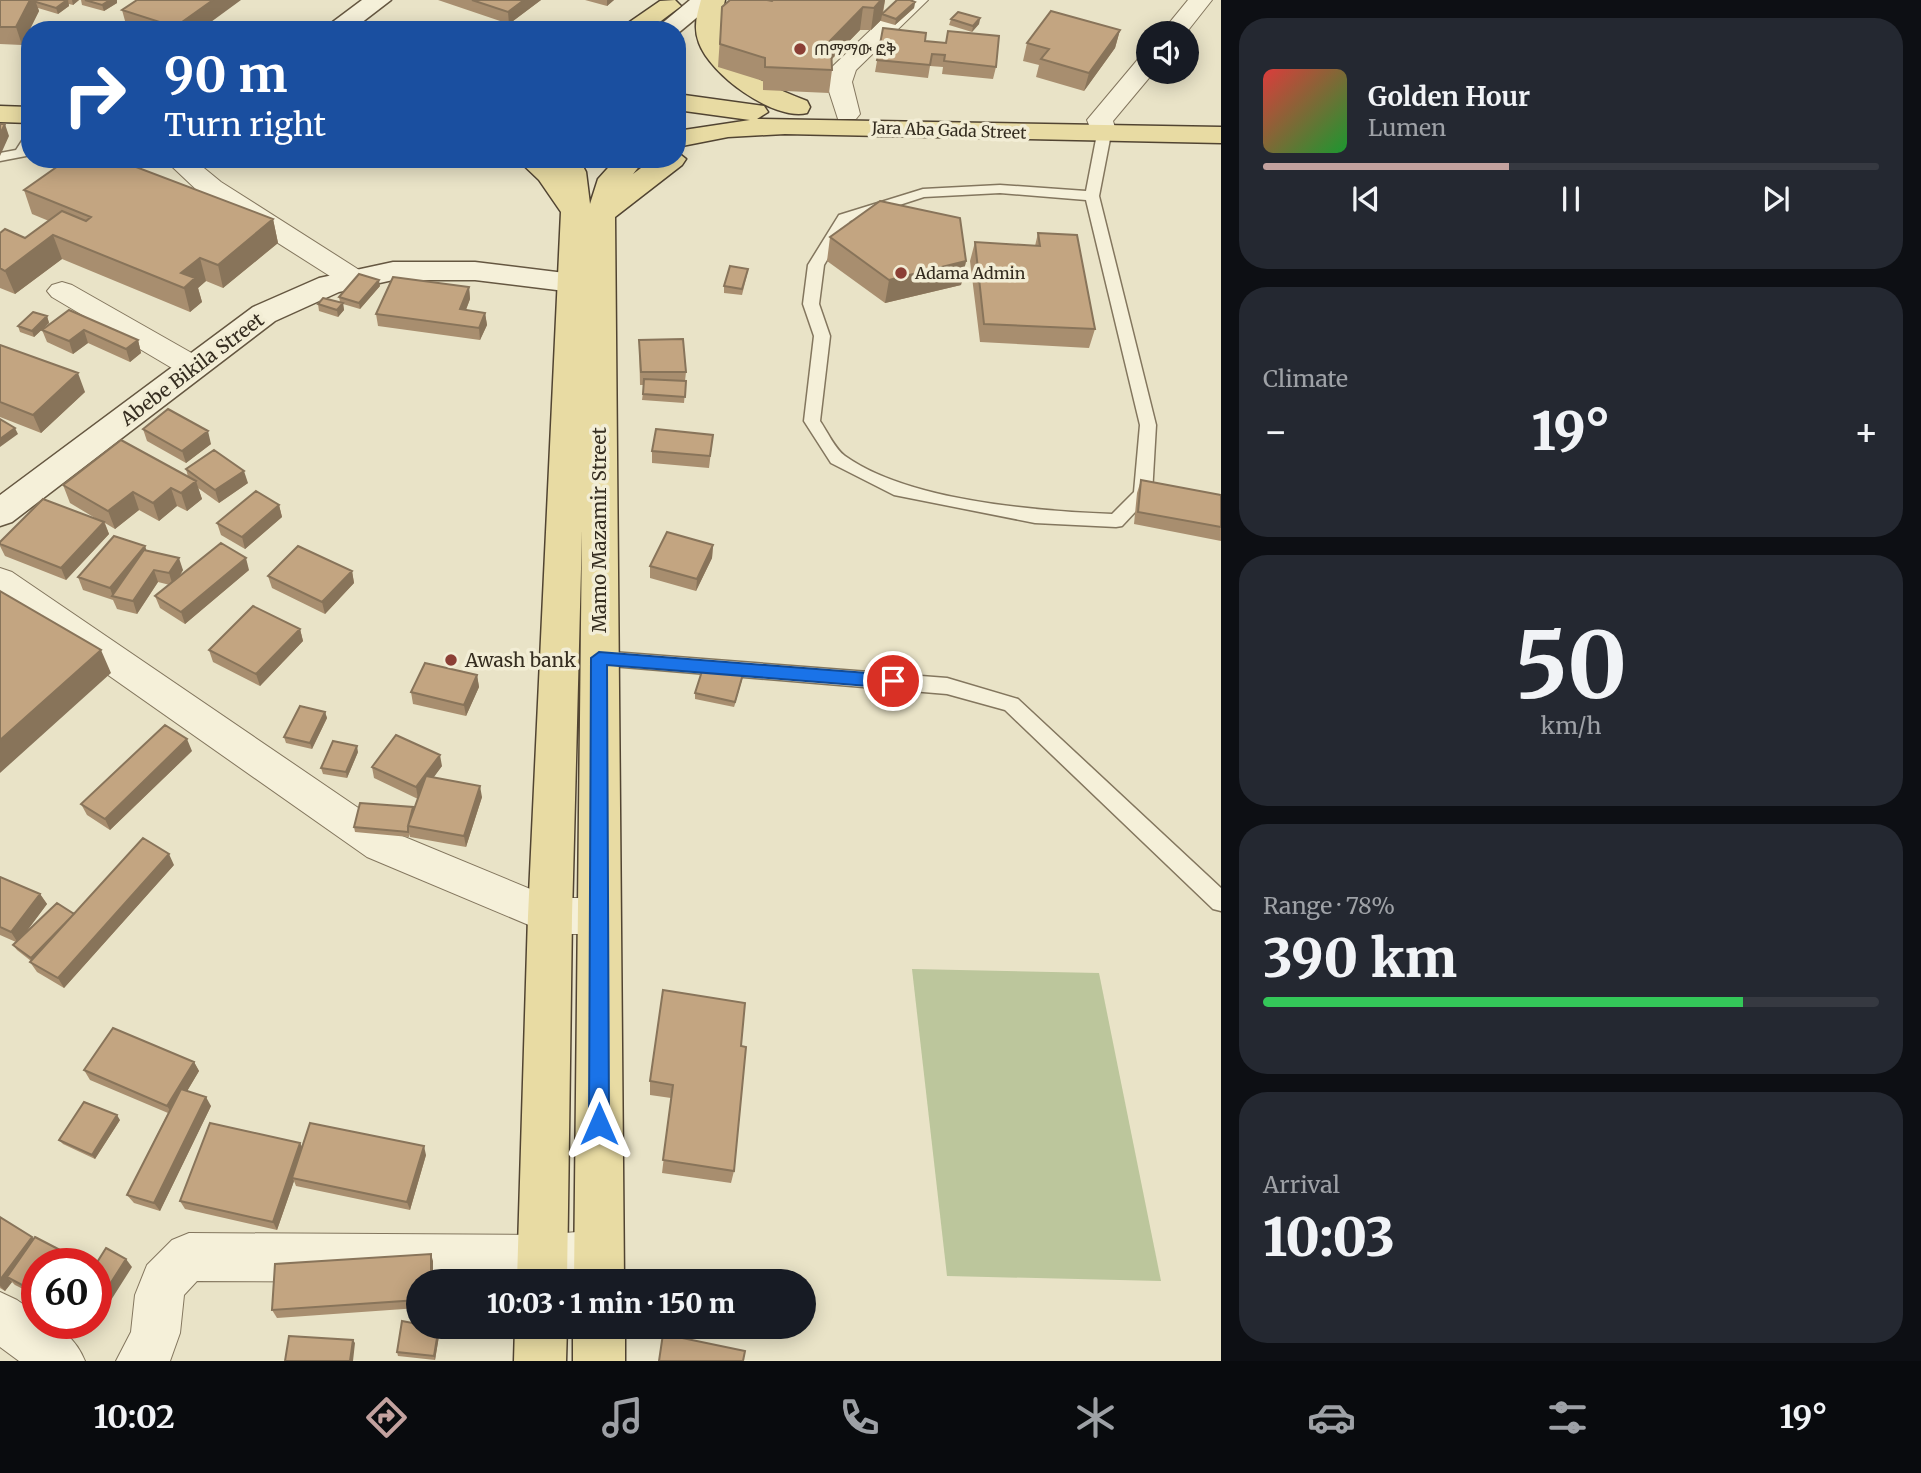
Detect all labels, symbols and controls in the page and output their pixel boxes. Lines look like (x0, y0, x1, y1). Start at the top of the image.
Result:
map controls (1136, 21, 1199, 84)
button: sound (1136, 21, 1199, 84)
place label: ጠማማው ፎቅ (814, 39, 896, 59)
marker: ጠማማው ፎቅ (792, 41, 808, 57)
text: 90 m (164, 44, 288, 105)
icon: right (49, 49, 140, 140)
text: Golden Hour (1368, 80, 1530, 113)
text: Turn right (164, 105, 326, 145)
text: Lumen (1368, 113, 1446, 142)
street label: Jara Aba Gada Street (870, 117, 1028, 143)
icon: previous (1347, 180, 1385, 218)
icon: pause (1552, 180, 1590, 218)
icon: next (1757, 180, 1795, 218)
place label: Adama Admin (914, 263, 1026, 283)
marker: Adama Admin (893, 265, 909, 281)
street label: Abebe Bikila Street (115, 307, 269, 431)
text: Climate (1263, 364, 1348, 393)
text: 19° (1532, 399, 1610, 464)
text: − (1263, 408, 1288, 455)
text: + (1854, 408, 1879, 455)
street label: Mamo Mazamir Street (587, 427, 611, 633)
text: 50 (1515, 608, 1627, 723)
place label: Awash bank (464, 648, 576, 672)
pin (863, 651, 923, 711)
marker: Awash bank (443, 652, 459, 668)
icon: arrive (874, 662, 912, 700)
text: km/h (1541, 711, 1601, 740)
text: Range · 78% (1263, 891, 1395, 920)
text: 390 km (1263, 926, 1457, 991)
position arrow (562, 1087, 636, 1161)
text: Arrival (1263, 1170, 1340, 1199)
text: 10:03 (1263, 1205, 1395, 1270)
speed limit sign: 60 (21, 1248, 112, 1339)
text: 10:03 · 1 min · 150 m (487, 1287, 735, 1320)
icon: directions (362, 1393, 411, 1442)
icon: music (598, 1393, 647, 1442)
icon: phone (835, 1393, 884, 1442)
icon: climate (1071, 1393, 1120, 1442)
icon: car (1307, 1393, 1356, 1442)
icon: filters (1543, 1393, 1592, 1442)
text: 10:02 (94, 1397, 175, 1437)
text: 19° (1779, 1397, 1827, 1437)

